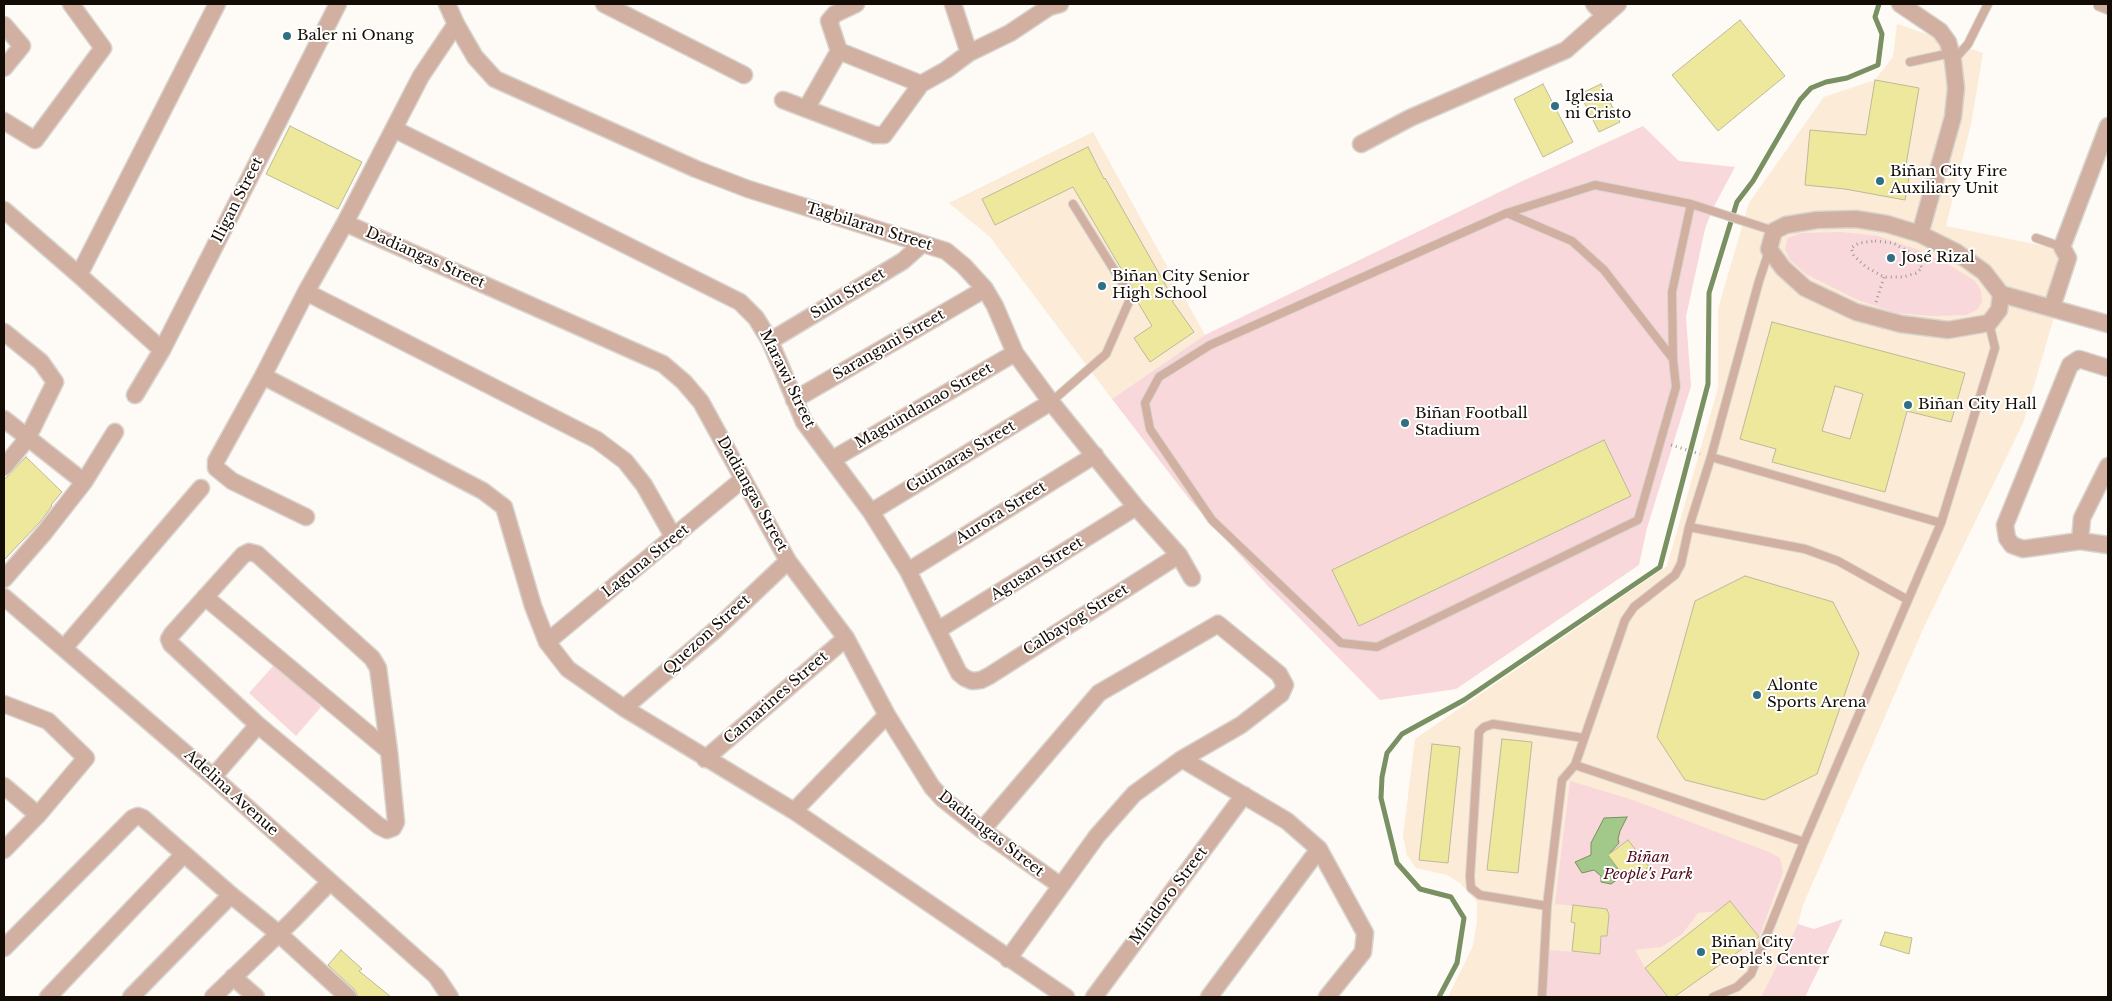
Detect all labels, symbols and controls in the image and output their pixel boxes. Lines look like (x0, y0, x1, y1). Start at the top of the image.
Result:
place label: Baler ni Onang (297, 27, 414, 45)
marker: Baler ni Onang (281, 30, 293, 42)
place label: Iglesia ni Cristo (1565, 88, 1631, 123)
marker: Iglesia ni Cristo (1549, 100, 1561, 112)
street label: Iligan Street (209, 154, 267, 246)
place label: Biñan City Fire Auxiliary Unit (1890, 163, 2007, 198)
marker: Biñan City Fire Auxiliary Unit (1874, 175, 1886, 187)
street label: Tagbilaran Street (804, 199, 934, 255)
street label: Dadiangas Street (362, 224, 488, 292)
place label: José Rizal (1901, 249, 1974, 267)
marker: José Rizal (1885, 252, 1897, 264)
street label: Sulu Street (807, 265, 889, 323)
place label: Biñan City Senior High School (1112, 268, 1249, 303)
marker: Biñan City Senior High School (1096, 280, 1108, 292)
street label: Sarangani Street (830, 306, 948, 384)
street label: Marawi Street (755, 327, 819, 431)
street label: Maguindanao Street (852, 359, 996, 453)
place label: Biñan City Hall (1918, 396, 2037, 414)
marker: Biñan City Hall (1902, 399, 1914, 411)
place label: Biñan Football Stadium (1415, 405, 1527, 440)
street label: Guimaras Street (903, 417, 1019, 497)
marker: Biñan Football Stadium (1399, 417, 1411, 429)
street label: Dadiangas Street (713, 433, 791, 555)
street label: Aurora Street (953, 478, 1049, 548)
street label: Laguna Street (599, 521, 693, 601)
street label: Agusan Street (987, 533, 1087, 605)
street label: Calbayog Street (1020, 580, 1132, 660)
street label: Quezon Street (660, 591, 754, 679)
street label: Camarines Street (720, 648, 832, 748)
place label: Alonte Sports Arena (1767, 677, 1866, 712)
marker: Alonte Sports Arena (1751, 689, 1763, 701)
street label: Adelina Avenue (180, 746, 282, 840)
street label: Dadiangas Street (935, 787, 1047, 881)
street label: Mindoro Street (1126, 843, 1212, 949)
park label: Biñan People's Park (1603, 849, 1693, 884)
place label: Biñan City People's Center (1711, 934, 1829, 969)
marker: Biñan City People's Center (1695, 946, 1707, 958)

